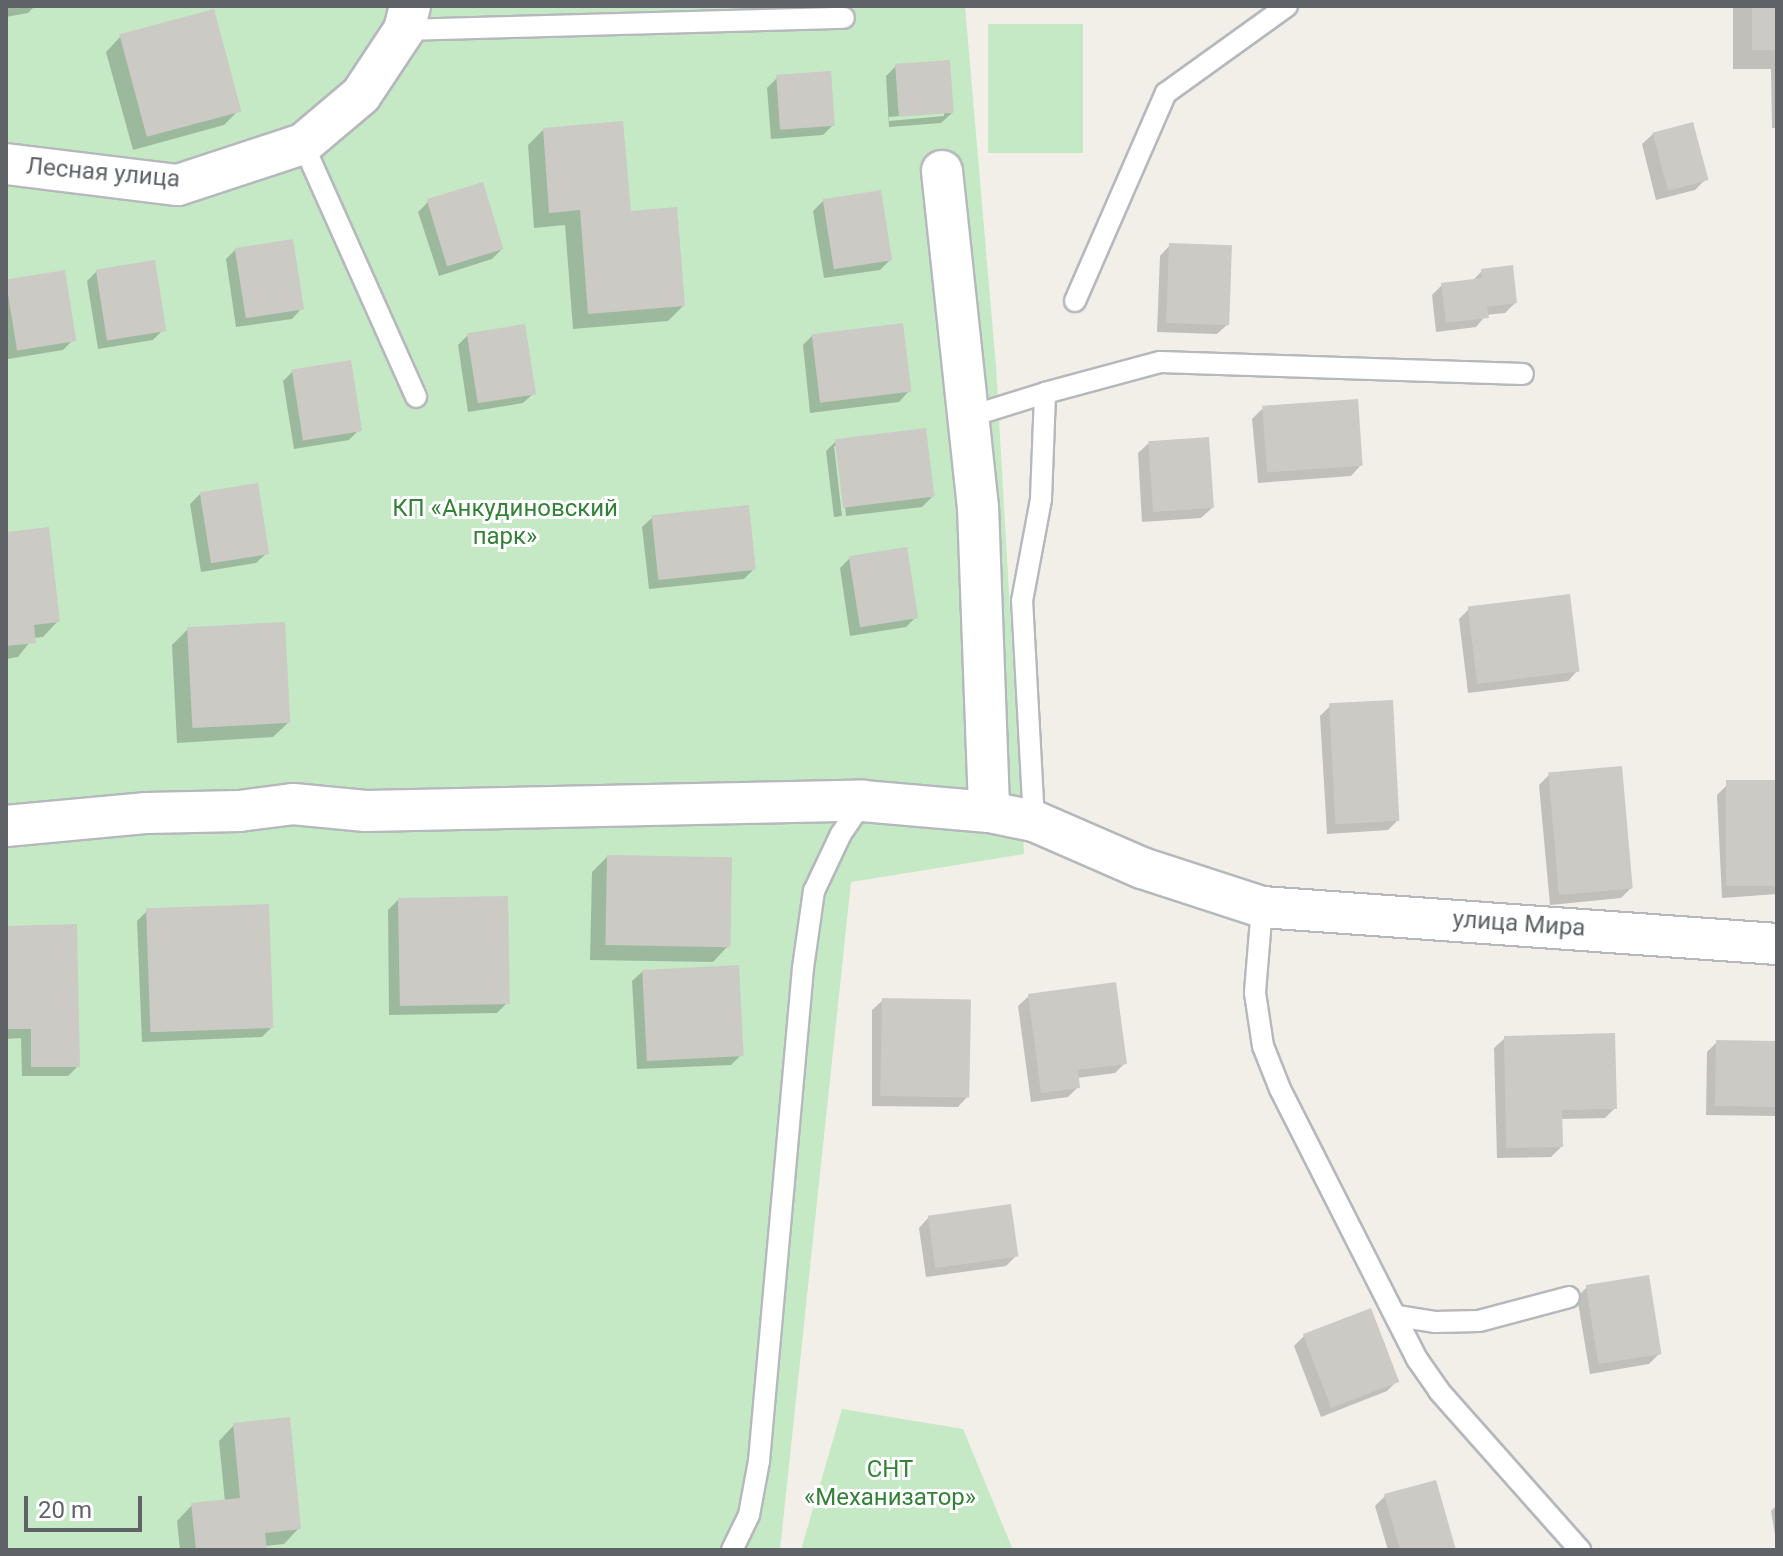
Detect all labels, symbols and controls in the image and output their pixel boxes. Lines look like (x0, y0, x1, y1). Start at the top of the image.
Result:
street label: Лесная улица (25, 152, 181, 194)
park label: КП «Анкудиновский парк» (392, 495, 618, 551)
street label: улица Мира (1452, 905, 1586, 943)
park label: СНТ «Механизатор» (804, 1456, 976, 1512)
scale bar (28, 1480, 146, 1530)
text: 20 m (38, 1496, 92, 1524)

